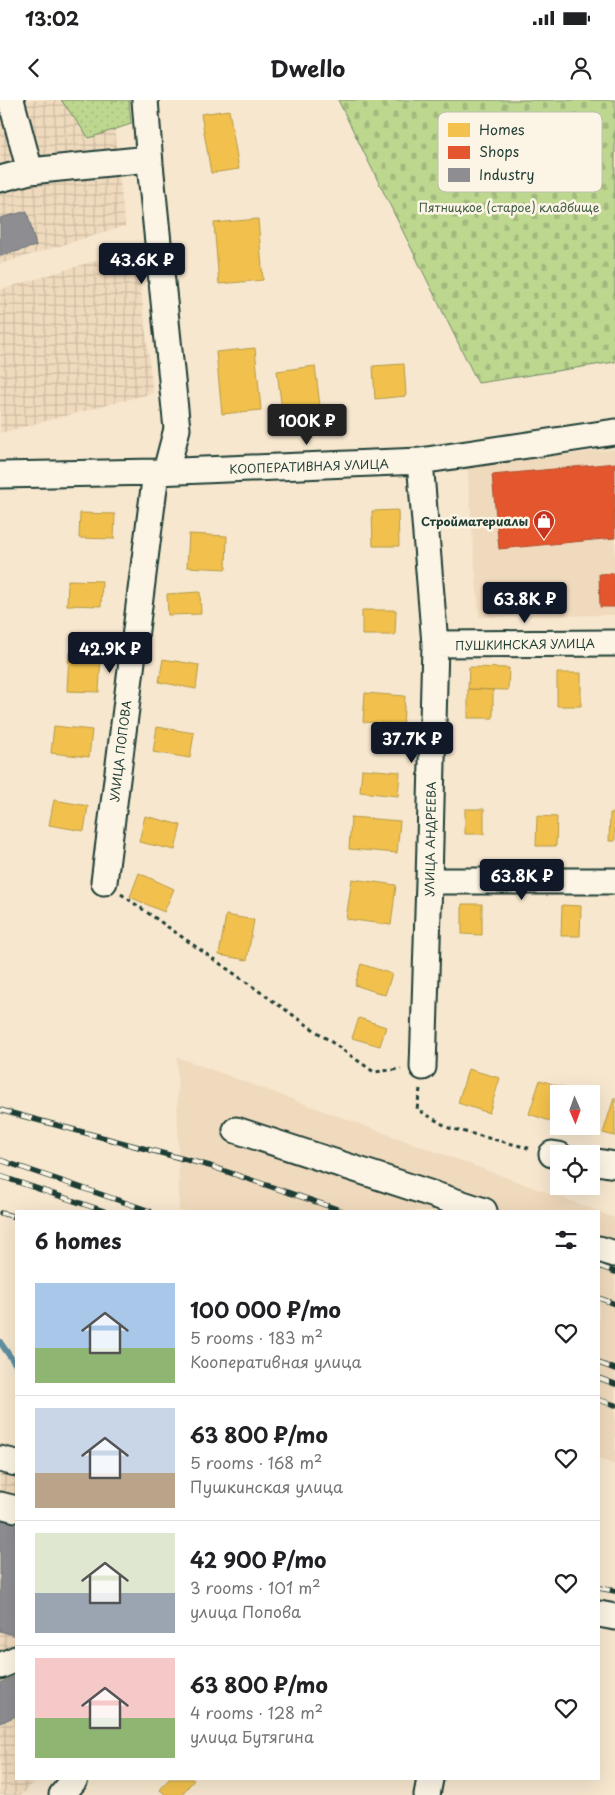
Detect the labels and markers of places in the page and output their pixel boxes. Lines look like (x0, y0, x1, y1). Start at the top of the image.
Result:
pin: 43.6K ₽ (96, 242, 188, 285)
pin: 100K ₽ (266, 404, 348, 446)
shop icon: Стройматериалы (532, 509, 556, 540)
place label: Стройматериалы (421, 512, 528, 530)
pin: 63.8K ₽ (479, 582, 571, 624)
pin: 42.9K ₽ (64, 632, 156, 674)
pin: 37.7K ₽ (366, 722, 458, 764)
pin: 63.8K ₽ (476, 858, 568, 901)

